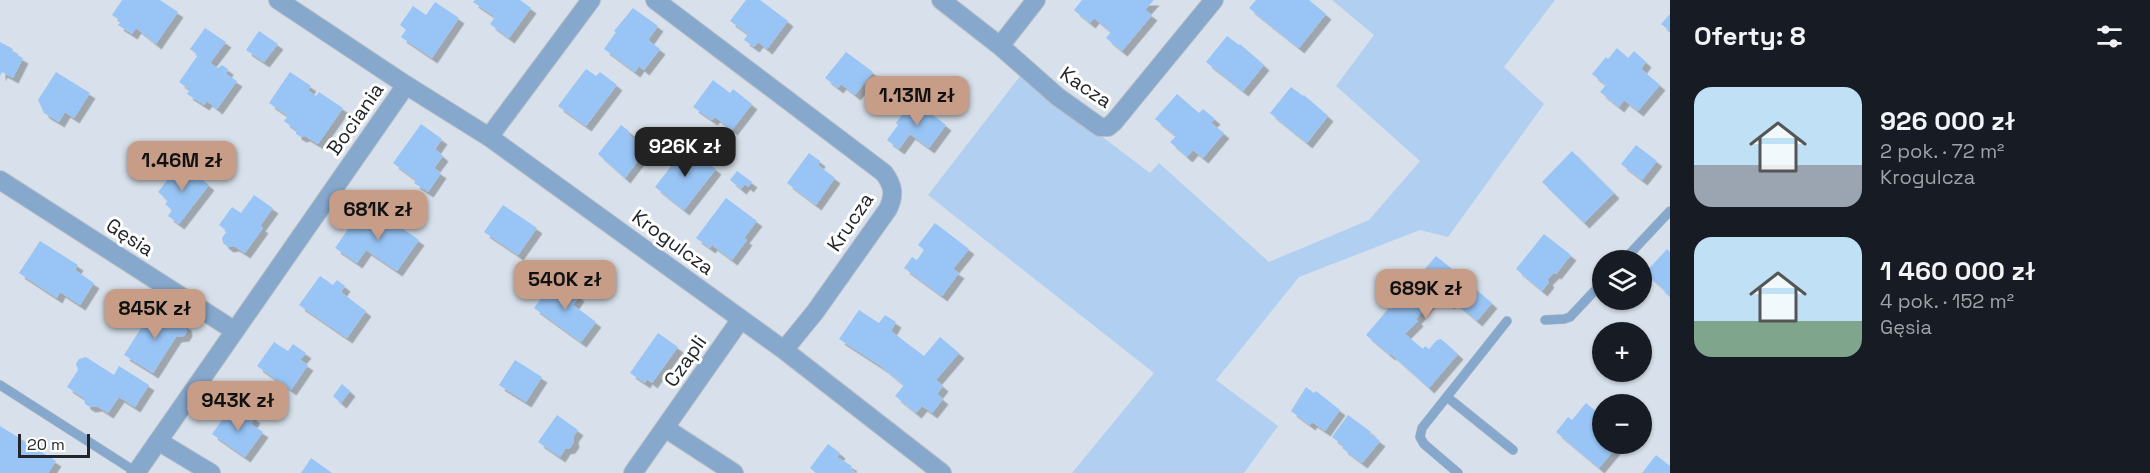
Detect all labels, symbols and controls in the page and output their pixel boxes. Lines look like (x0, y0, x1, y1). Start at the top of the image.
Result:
text: Oferty: 8 (1694, 19, 1806, 53)
icon: filters (2093, 20, 2126, 53)
street label: Kacza (1055, 60, 1117, 114)
pin: 1.13M zł (855, 76, 979, 127)
street label: Bociania (321, 78, 389, 160)
text: 1.13M zł (879, 82, 955, 108)
text: 926 000 zł (1880, 104, 2015, 138)
icon: home (1742, 111, 1814, 183)
pin: 926K zł (630, 127, 740, 178)
text: 926K zł (649, 133, 721, 159)
text: 2 pok. · 72 m² (1880, 138, 2004, 164)
pin: 1.46M zł (120, 141, 244, 192)
text: 1.46M zł (141, 147, 223, 173)
text: Krogulcza (1880, 164, 1975, 190)
street label: Krucza (821, 188, 879, 256)
pin: 681K zł (323, 190, 433, 241)
text: 681K zł (343, 196, 413, 222)
street label: Krogulcza (627, 204, 719, 280)
street label: Gęsia (101, 212, 159, 262)
map controls (1592, 250, 1652, 454)
button: layers (1592, 250, 1652, 310)
text: 1 460 000 zł (1880, 254, 2036, 288)
pin: 540K zł (510, 260, 620, 311)
icon: home (1742, 261, 1814, 333)
text: 540K zł (528, 266, 602, 292)
pin: 689K zł (1371, 269, 1481, 320)
text: 689K zł (1390, 275, 1462, 301)
text: 4 pok. · 152 m² (1880, 288, 2014, 314)
pin: 845K zł (100, 289, 210, 340)
text: 845K zł (119, 295, 191, 321)
text: Gęsia (1880, 314, 1932, 340)
button: + (1592, 322, 1652, 382)
street label: Czapli (658, 330, 712, 392)
pin: 943K zł (183, 381, 293, 432)
text: 943K zł (201, 387, 275, 413)
button: − (1592, 394, 1652, 454)
scale bar (18, 431, 90, 458)
text: 20 m (27, 434, 65, 455)

